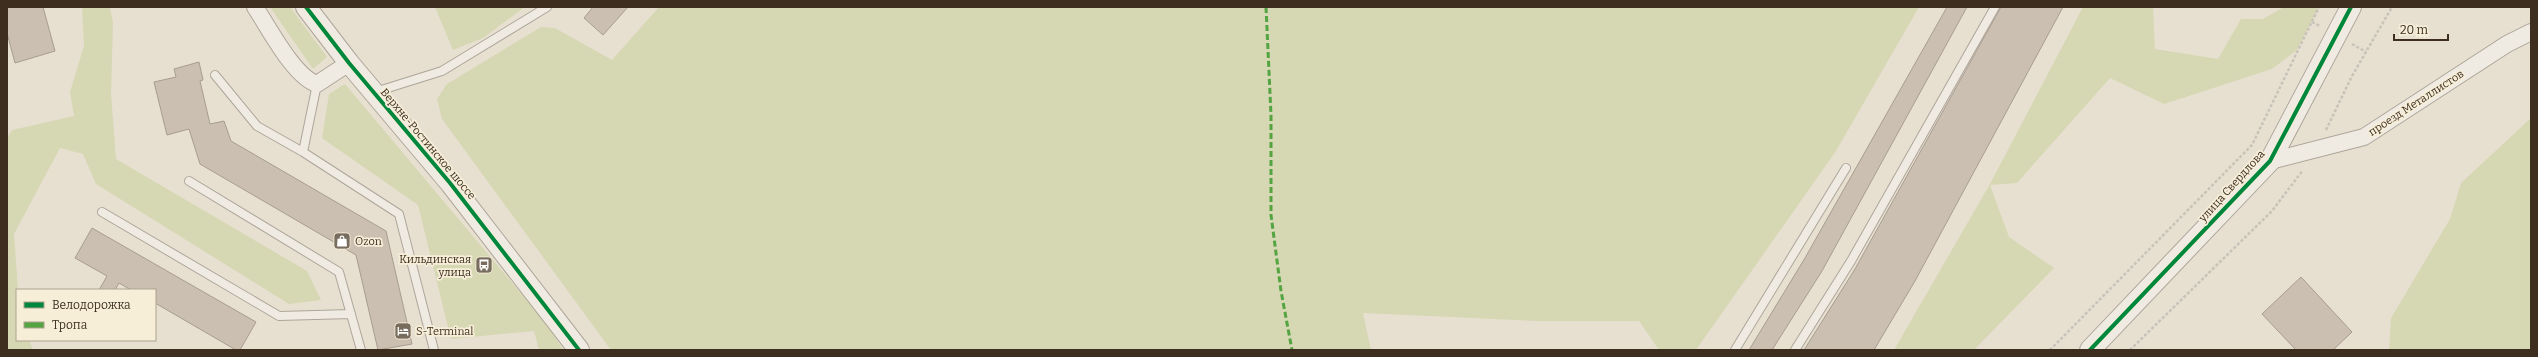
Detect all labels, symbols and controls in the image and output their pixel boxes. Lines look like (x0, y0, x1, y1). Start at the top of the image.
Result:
scale bar (2394, 16, 2448, 42)
text: 20 m (2400, 23, 2429, 37)
street label: проезд Металлистов (2366, 67, 2466, 139)
street label: Верхне-Ростинское шоссе (378, 86, 478, 202)
street label: улица Свердлова (2196, 148, 2268, 225)
shop icon: Ozon (332, 231, 352, 251)
place label: Ozon (355, 235, 382, 248)
place label: Кильдинская улица (399, 253, 471, 279)
bus stop icon: Кильдинская улица (474, 255, 494, 275)
legend (16, 289, 156, 341)
text: Велодорожка (52, 298, 131, 312)
text: Тропа (52, 318, 88, 332)
hotel icon: S-Terminal (393, 321, 413, 341)
place label: S-Terminal (416, 325, 474, 338)

